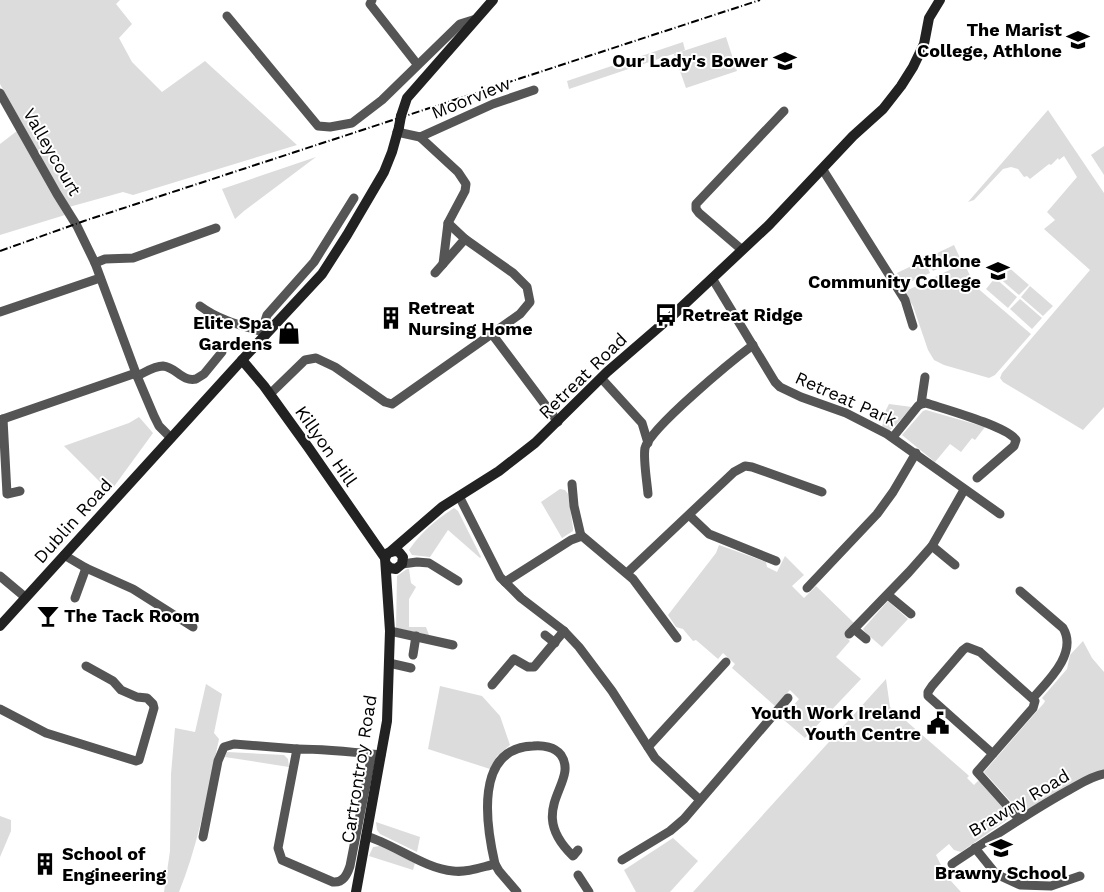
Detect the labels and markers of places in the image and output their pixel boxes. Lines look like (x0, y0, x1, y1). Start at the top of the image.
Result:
place label: The Marist College, Athlone (917, 19, 1062, 61)
school or university icon: The Marist College, Athlone (1065, 27, 1091, 53)
school or university icon: Our Lady's Bower (772, 48, 798, 74)
place label: Our Lady's Bower (612, 50, 768, 71)
place label: Athlone Community College (808, 250, 981, 292)
school or university icon: Athlone Community College (985, 258, 1011, 284)
place label: Retreat Nursing Home (408, 297, 533, 339)
bus stop icon: Retreat Ridge (653, 302, 679, 328)
place label: Retreat Ridge (682, 304, 803, 325)
building icon: Retreat Nursing Home (378, 305, 404, 331)
place label: Elite Spa Gardens (193, 312, 273, 354)
shop icon: Elite Spa Gardens (276, 320, 302, 346)
bar icon: The Tack Room (35, 603, 61, 629)
place label: The Tack Room (64, 605, 200, 626)
place label: Youth Work Ireland Youth Centre (751, 702, 921, 744)
public building icon: Youth Work Ireland Youth Centre (925, 710, 951, 736)
school or university icon: Brawny School (988, 835, 1014, 861)
place label: School of Engineering (62, 843, 167, 885)
building icon: School of Engineering (32, 851, 58, 877)
place label: Brawny School (935, 862, 1067, 883)

